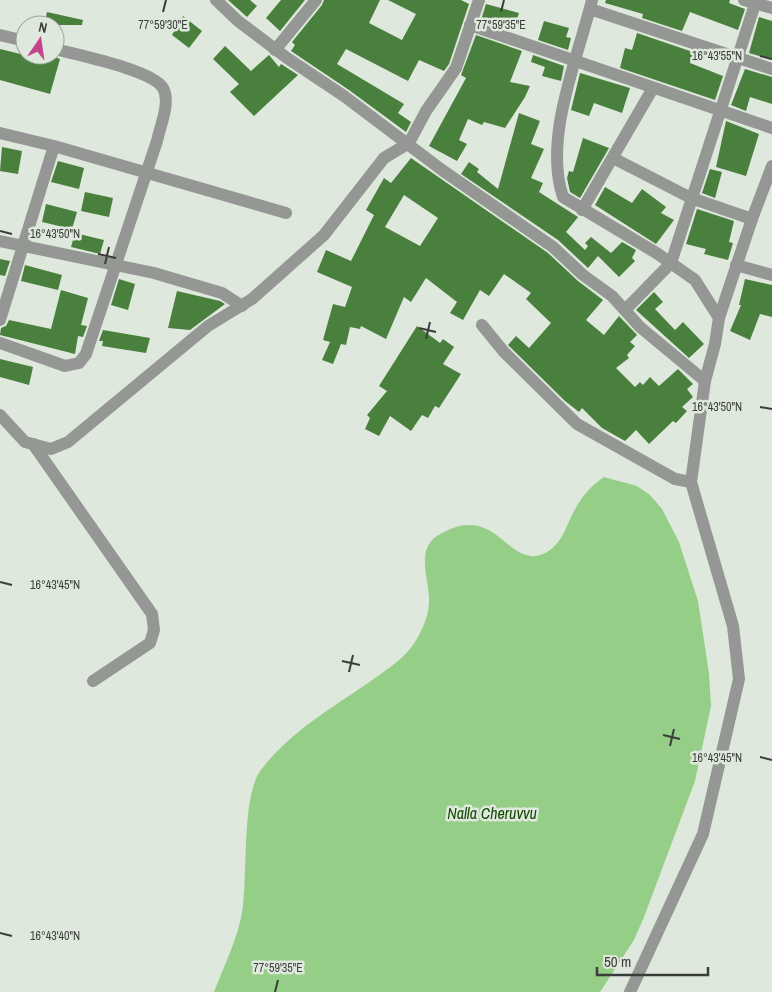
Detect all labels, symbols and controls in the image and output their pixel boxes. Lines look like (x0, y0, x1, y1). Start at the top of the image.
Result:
north arrow (15, 15, 65, 65)
text: 77°59'30"E (138, 17, 188, 33)
text: 77°59'35"E (476, 17, 526, 33)
text: N (37, 18, 49, 37)
text: 16°43'55"N (692, 48, 742, 64)
text: 16°43'50"N (30, 226, 80, 242)
text: 16°43'50"N (692, 399, 742, 415)
text: 16°43'45"N (30, 577, 80, 593)
text: 16°43'45"N (692, 750, 742, 766)
water label: Nalla Cheruvvu (447, 802, 537, 824)
text: 16°43'40"N (30, 928, 80, 944)
scale bar (597, 944, 708, 976)
text: 50 m (604, 951, 631, 972)
text: 77°59'35"E (253, 960, 303, 976)

